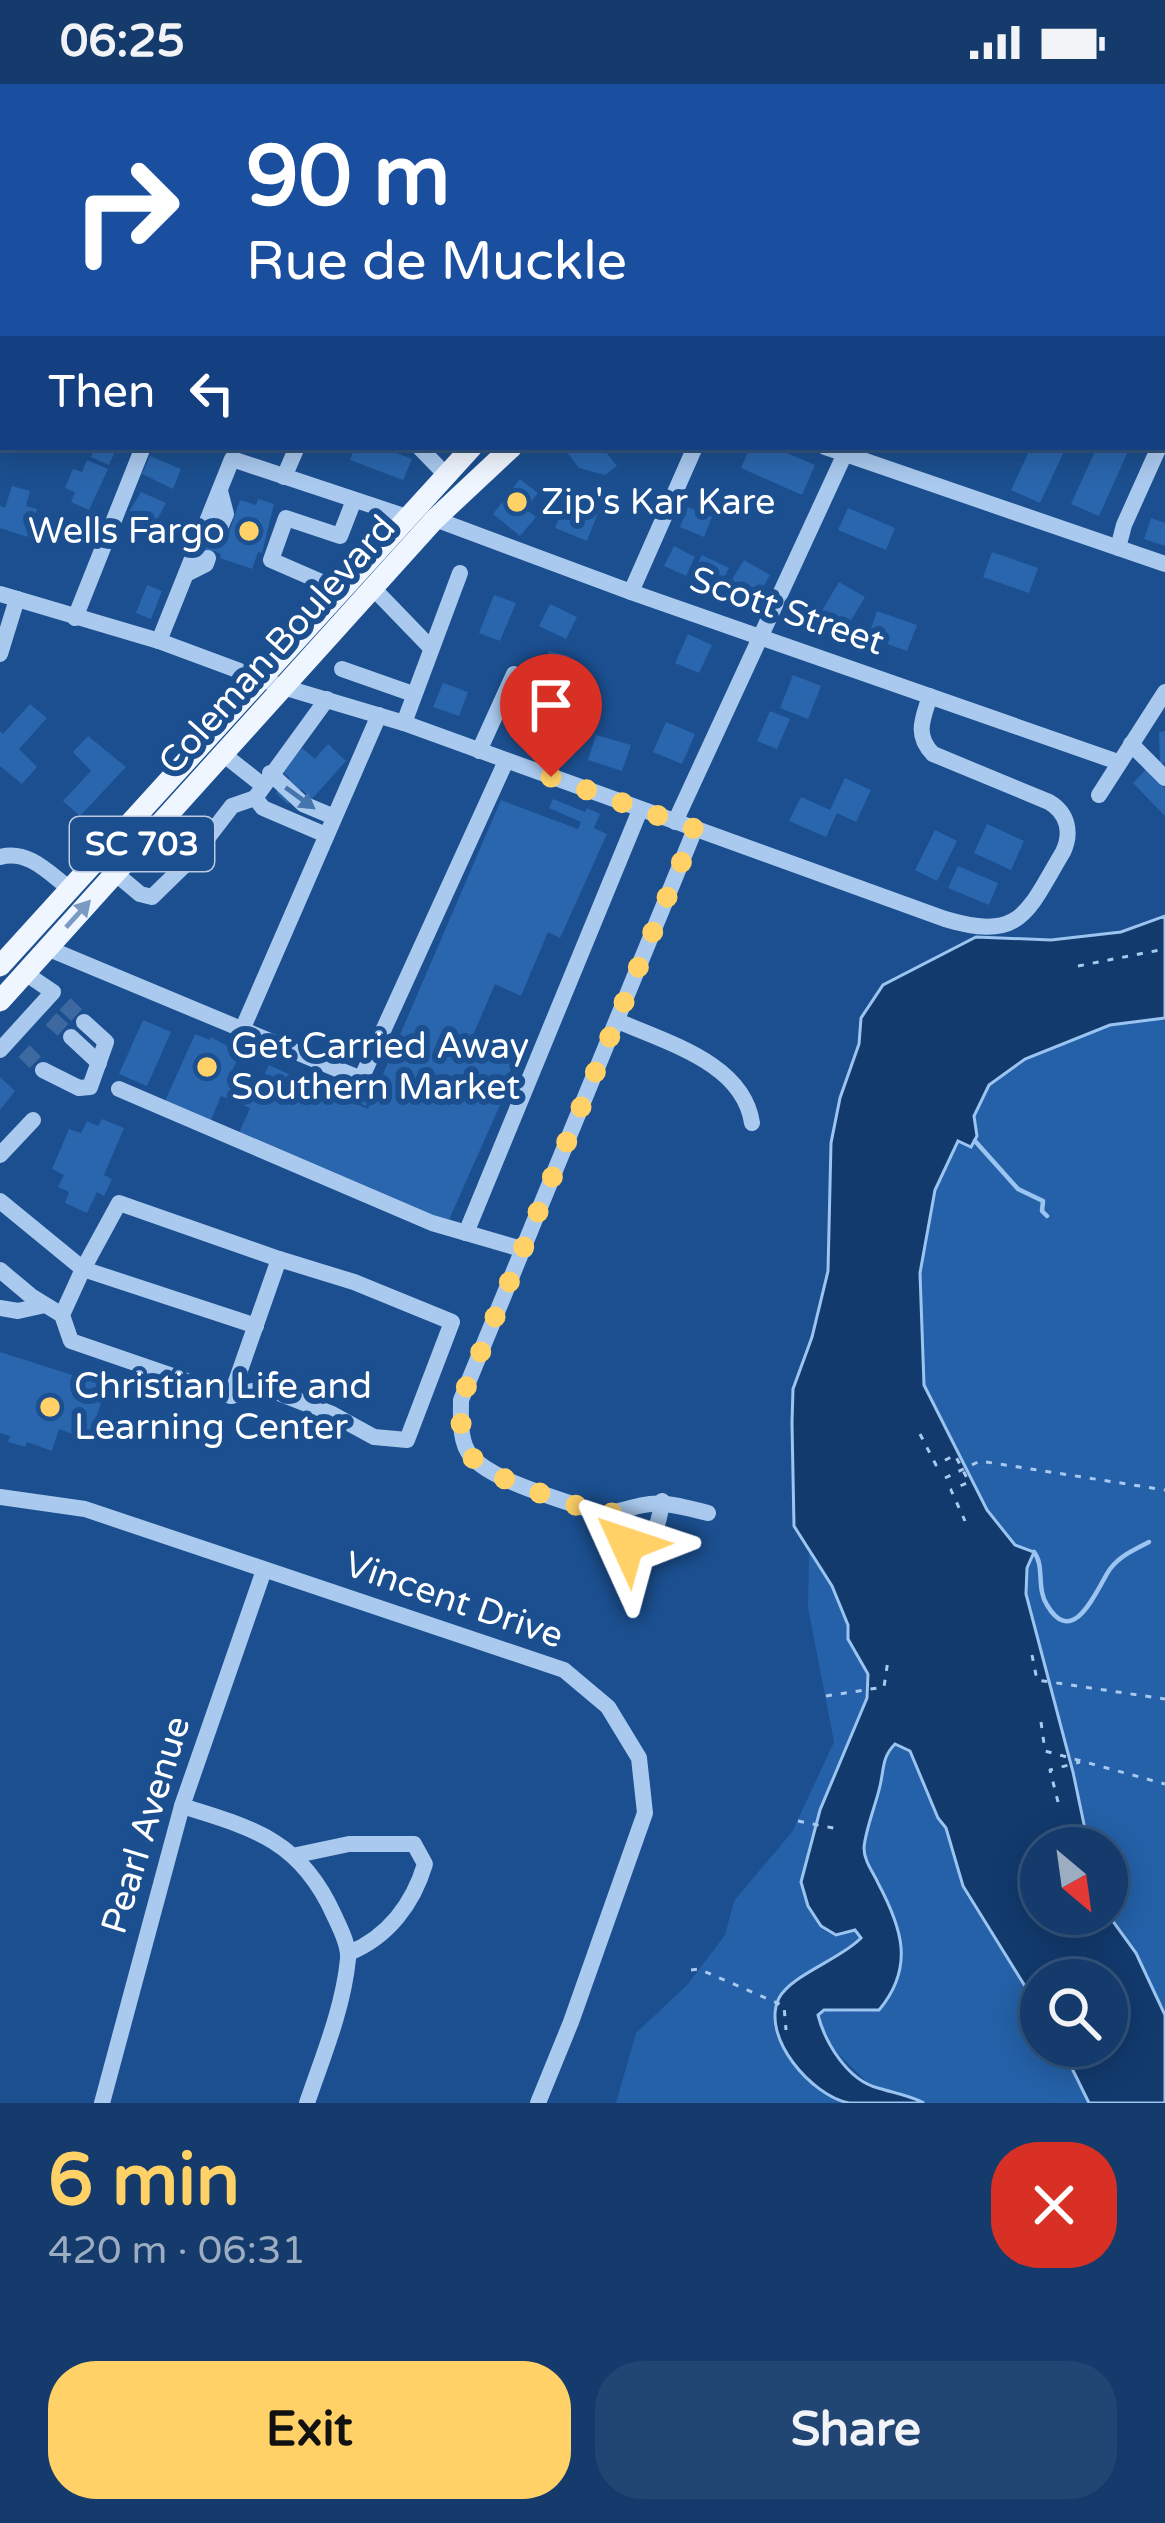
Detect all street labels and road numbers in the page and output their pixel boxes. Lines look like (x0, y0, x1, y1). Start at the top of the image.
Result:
street label: Coleman Boulevard (150, 507, 404, 783)
street label: Scott Street (684, 558, 890, 664)
road number: SC 703 (70, 817, 214, 871)
street label: Vincent Drive (339, 1543, 569, 1657)
street label: Pearl Avenue (93, 1711, 199, 1939)

